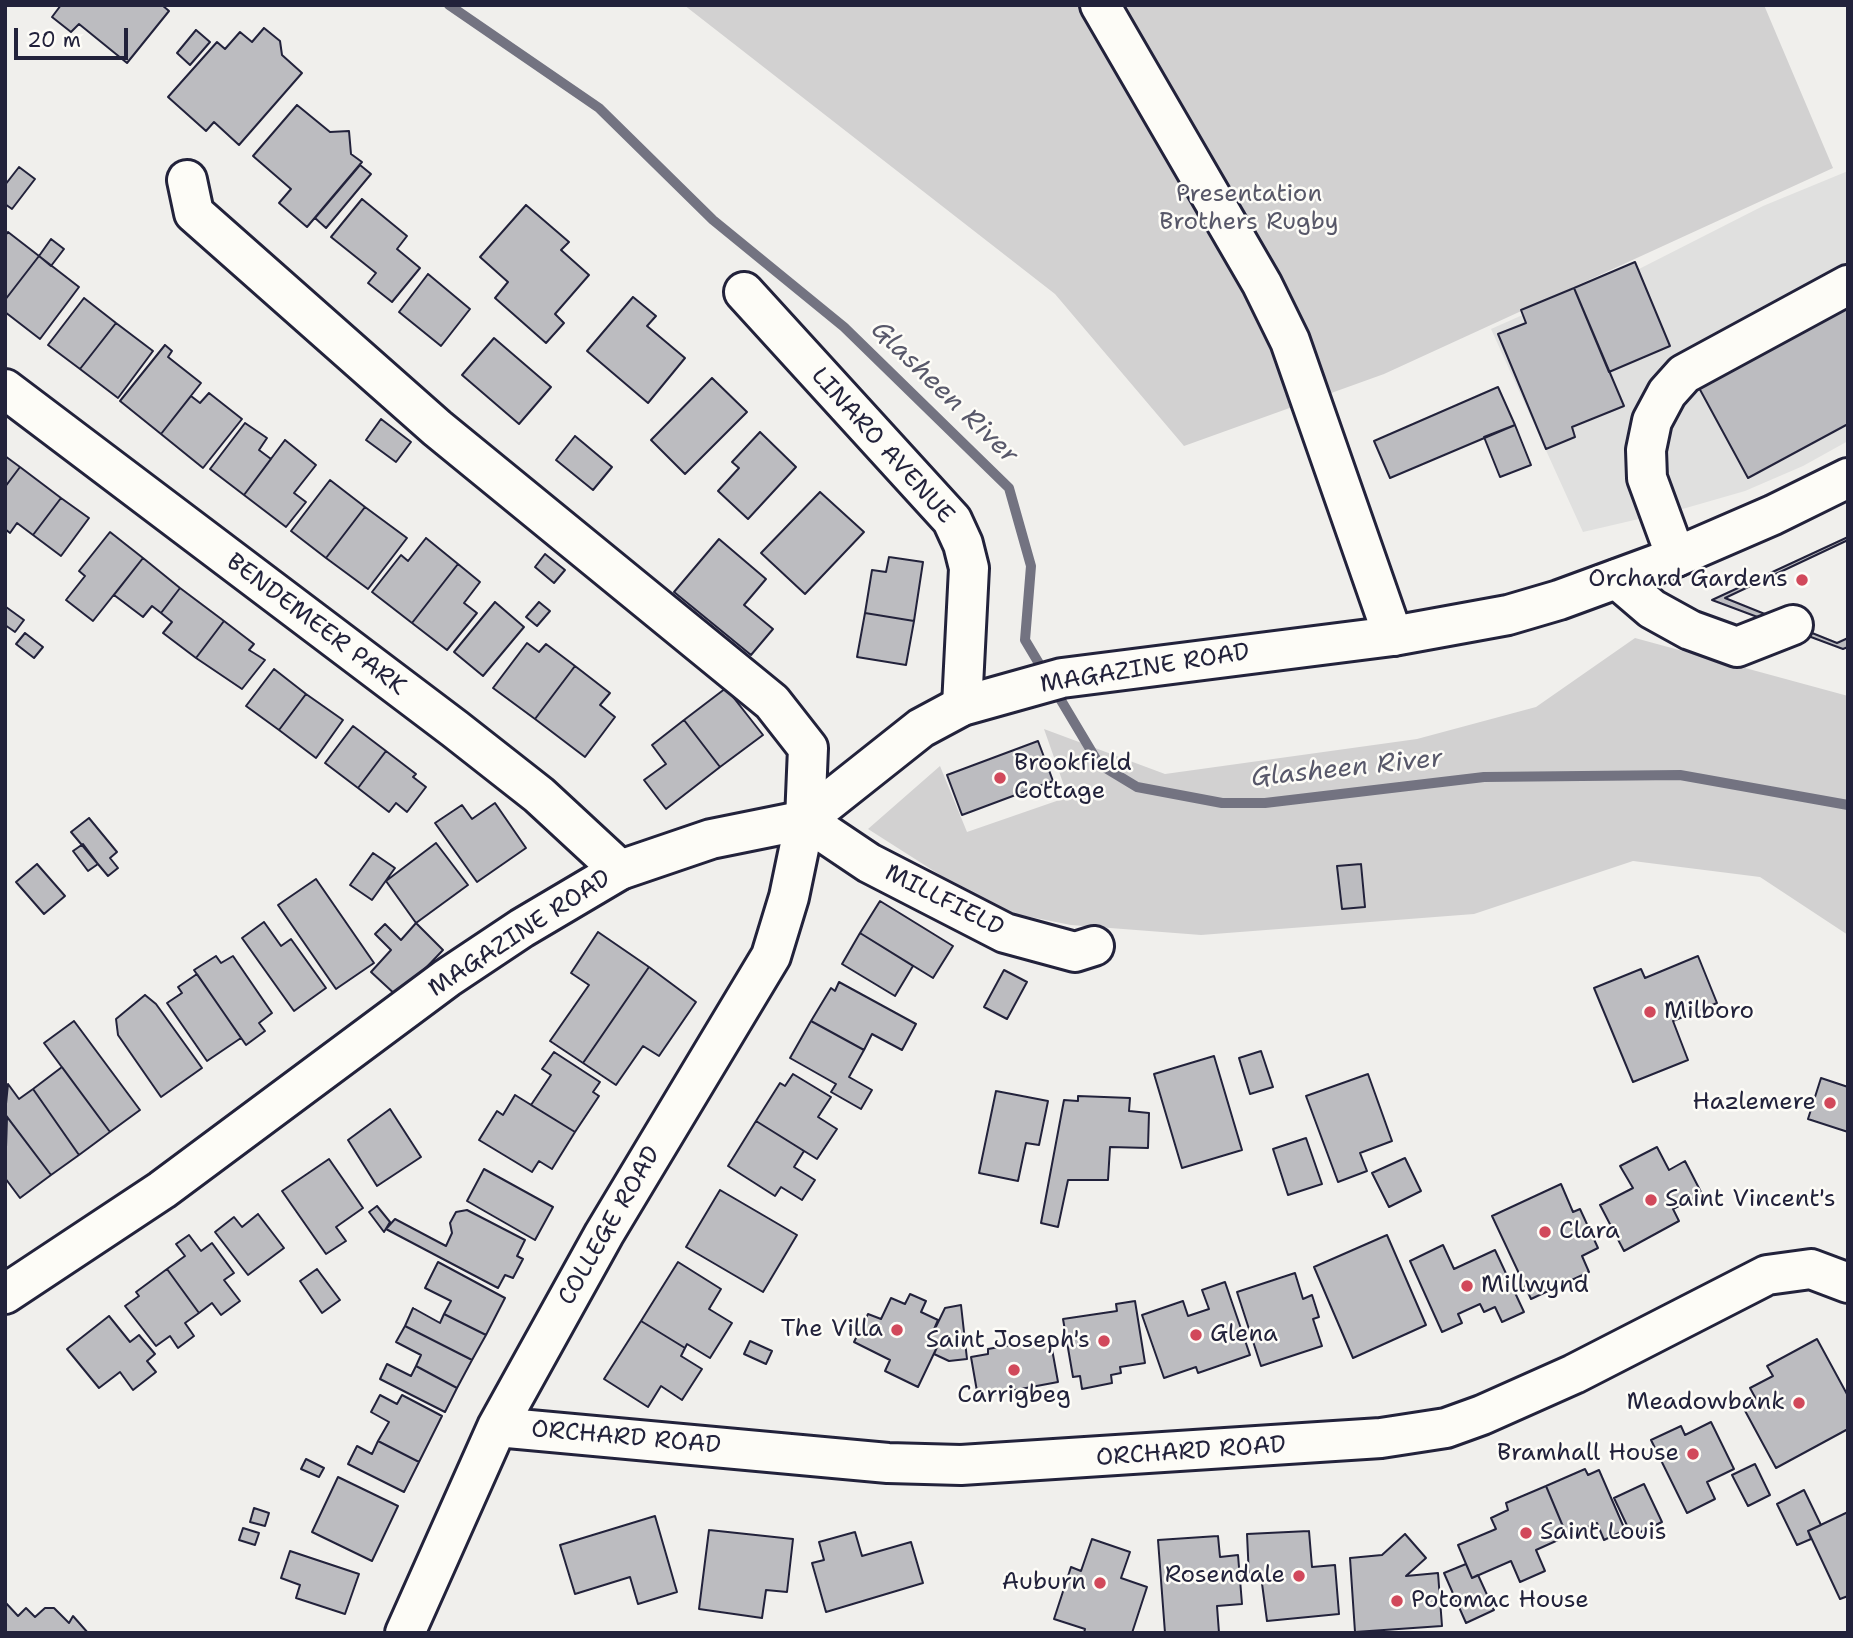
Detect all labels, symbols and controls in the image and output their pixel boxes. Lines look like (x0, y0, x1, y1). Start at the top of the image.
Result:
scale bar (18, 14, 131, 58)
text: 20 m (27, 26, 81, 54)
park label: Presentation Brothers Rugby (1159, 181, 1339, 237)
water label: Glasheen River (864, 315, 1024, 471)
street label: LINARO AVENUE (804, 362, 960, 530)
street label: BENDEMEER PARK (220, 548, 412, 702)
place label: Orchard Gardens (1588, 566, 1788, 594)
marker: Orchard Gardens (1794, 572, 1810, 588)
street label: MAGAZINE ROAD (1038, 638, 1252, 700)
water label: Glasheen River (1250, 743, 1444, 795)
place label: Brookfield Cottage (1014, 750, 1132, 806)
marker: Brookfield Cottage (992, 770, 1008, 786)
street label: MILLFIELD (880, 859, 1008, 943)
street label: MAGAZINE ROAD (423, 864, 617, 1004)
place label: Milboro (1664, 998, 1754, 1026)
marker: Milboro (1642, 1004, 1658, 1020)
place label: Hazlemere (1692, 1089, 1816, 1117)
marker: Hazlemere (1822, 1095, 1838, 1111)
street label: COLLEGE ROAD (553, 1141, 667, 1311)
place label: Saint Vincent's (1665, 1186, 1836, 1214)
marker: Saint Vincent's (1643, 1192, 1659, 1208)
place label: Clara (1559, 1218, 1620, 1246)
marker: Clara (1537, 1224, 1553, 1240)
place label: Millwynd (1481, 1272, 1589, 1300)
marker: Millwynd (1459, 1278, 1475, 1294)
place label: The Villa (781, 1316, 883, 1344)
place label: Glena (1210, 1321, 1278, 1349)
marker: The Villa (889, 1322, 905, 1338)
place label: Saint Joseph's (926, 1327, 1090, 1355)
marker: Glena (1188, 1327, 1204, 1343)
marker: Saint Joseph's (1096, 1333, 1112, 1349)
marker: Carrigbeg (1006, 1362, 1022, 1378)
place label: Carrigbeg (957, 1382, 1071, 1410)
place label: Meadowbank (1627, 1389, 1785, 1417)
marker: Meadowbank (1791, 1395, 1807, 1411)
street label: ORCHARD ROAD (530, 1415, 722, 1461)
street label: ORCHARD ROAD (1095, 1431, 1287, 1473)
place label: Bramhall House (1497, 1440, 1679, 1468)
marker: Bramhall House (1685, 1446, 1701, 1462)
place label: Saint Louis (1540, 1519, 1667, 1547)
marker: Saint Louis (1518, 1525, 1534, 1541)
place label: Rosendale (1165, 1562, 1285, 1590)
marker: Rosendale (1291, 1568, 1307, 1584)
place label: Auburn (1002, 1569, 1086, 1597)
marker: Auburn (1092, 1575, 1108, 1591)
place label: Potomac House (1411, 1587, 1589, 1615)
marker: Potomac House (1389, 1593, 1405, 1609)

